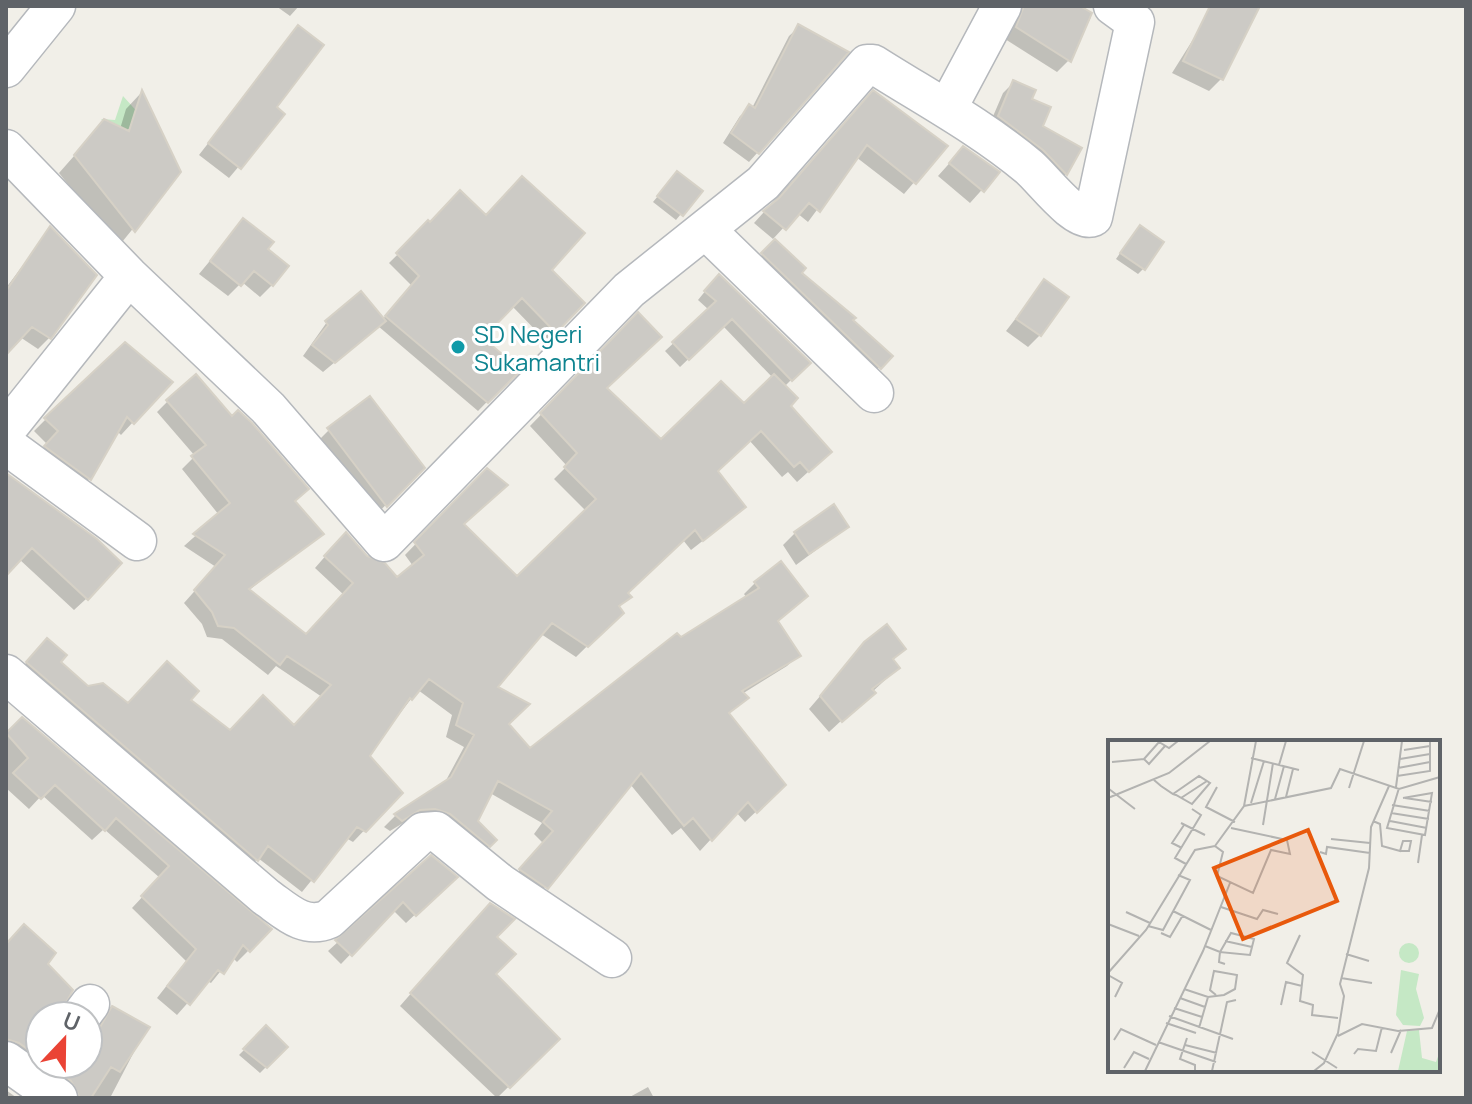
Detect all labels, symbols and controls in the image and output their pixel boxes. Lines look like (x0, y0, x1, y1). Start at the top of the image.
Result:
place label: SD Negeri Sukamantri (474, 317, 600, 378)
marker: SD Negeri Sukamantri (449, 338, 467, 356)
inset map (1108, 740, 1440, 1072)
north arrow (24, 1000, 104, 1080)
text: U (59, 1005, 84, 1038)

